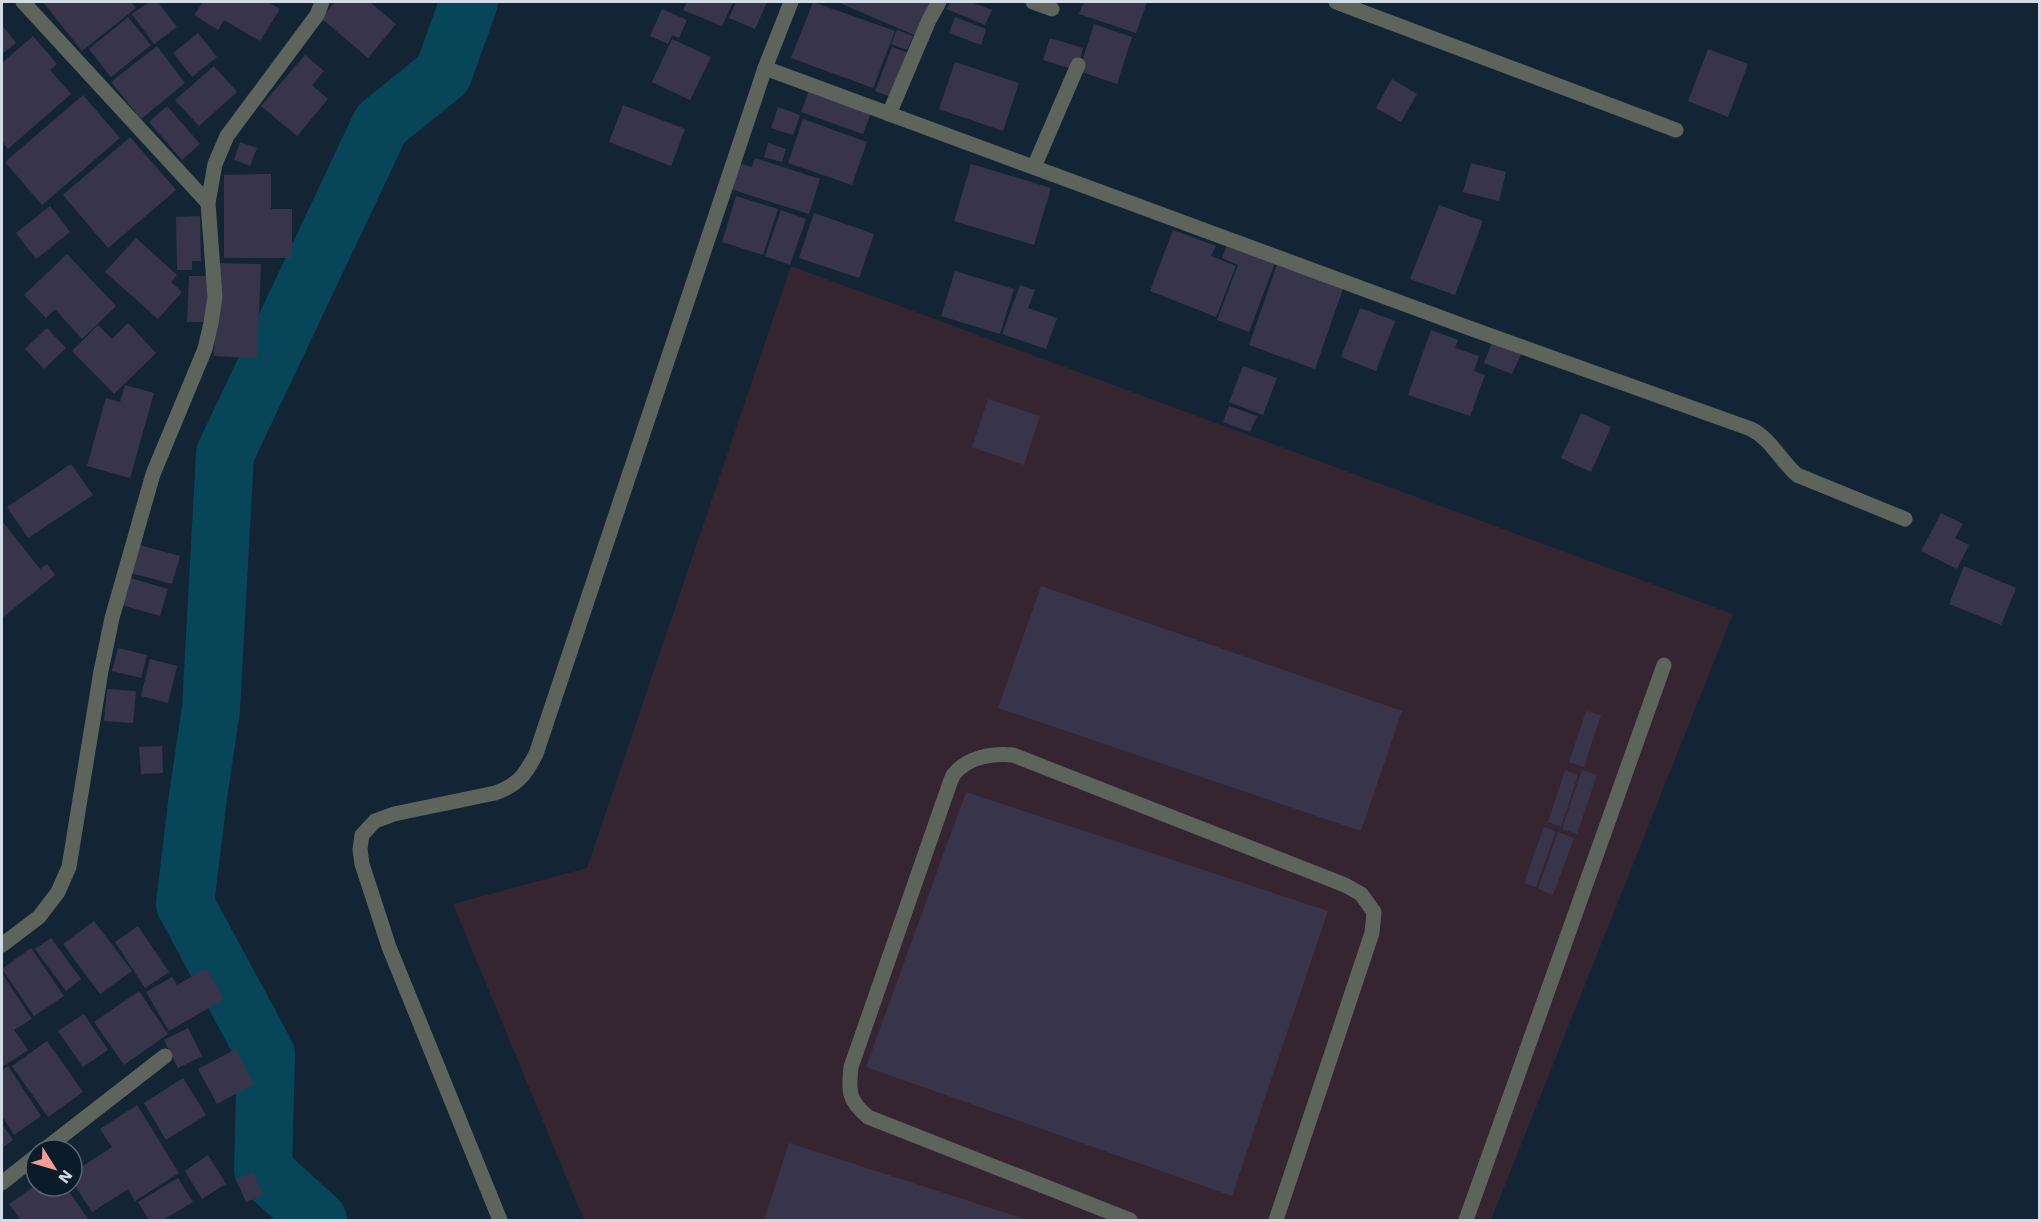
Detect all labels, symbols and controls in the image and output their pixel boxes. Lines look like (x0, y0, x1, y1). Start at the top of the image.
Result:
north arrow (24, 1138, 84, 1198)
text: N (54, 1166, 77, 1187)

